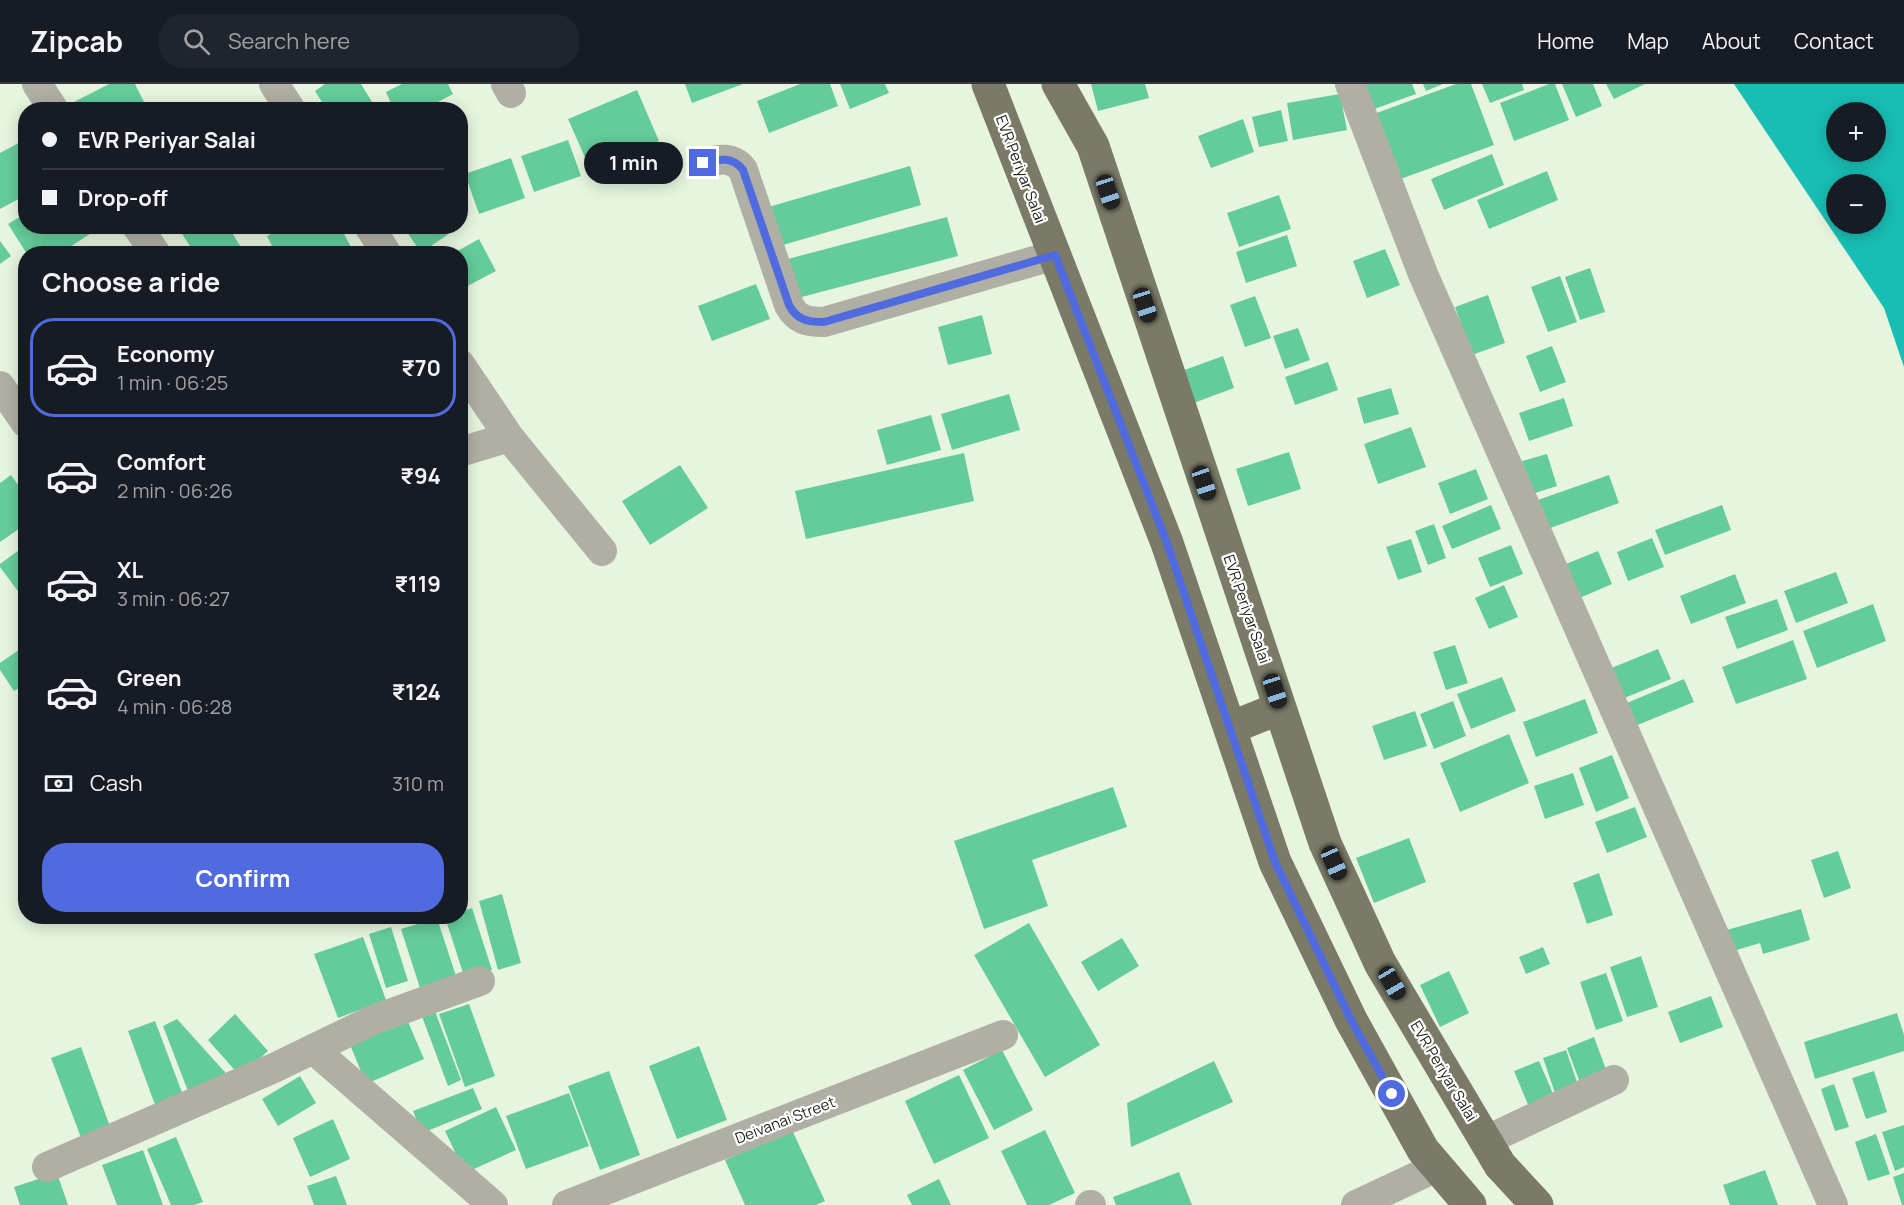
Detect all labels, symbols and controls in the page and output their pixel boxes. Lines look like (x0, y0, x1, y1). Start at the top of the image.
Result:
search box (159, 14, 579, 68)
text: Zipcab (30, 22, 123, 60)
icon: search (180, 25, 213, 58)
text: Search here (228, 26, 350, 56)
text: Home (1537, 27, 1594, 55)
text: Map (1627, 27, 1669, 55)
text: About (1702, 27, 1761, 55)
text: Contact (1794, 27, 1874, 55)
map controls (1826, 102, 1886, 234)
button: + (1826, 102, 1886, 162)
street label: EVR Periyar Salai (991, 112, 1051, 226)
text: EVR Periyar Salai (78, 125, 256, 155)
callout: 1 min (583, 142, 682, 184)
text: 1 min (609, 149, 658, 176)
route end (689, 149, 716, 176)
car (1094, 172, 1122, 212)
button: − (1826, 174, 1886, 234)
text: Drop-off (78, 183, 168, 213)
text: Choose a ride (42, 263, 220, 300)
car (1131, 285, 1159, 325)
text: Economy (117, 339, 215, 369)
icon: car (45, 341, 99, 395)
text: ₹70 (401, 353, 441, 383)
text: 1 min · 06:25 (117, 369, 228, 396)
text: Comfort (117, 447, 206, 477)
icon: car (45, 449, 99, 503)
text: ₹94 (400, 461, 441, 491)
car (1190, 463, 1218, 503)
text: 2 min · 06:26 (117, 477, 233, 504)
street label: EVR Periyar Salai (1219, 552, 1275, 666)
text: XL (117, 555, 143, 585)
icon: car (45, 557, 99, 611)
text: ₹119 (394, 569, 441, 599)
text: 3 min · 06:27 (117, 585, 230, 612)
text: Green (117, 663, 182, 693)
icon: car (45, 665, 99, 719)
car (1261, 671, 1289, 711)
text: ₹124 (392, 677, 441, 707)
text: 4 min · 06:28 (117, 693, 232, 720)
icon: cash (42, 767, 75, 800)
text: Cash (90, 768, 143, 798)
text: 310 m (392, 770, 444, 797)
button: Confirm (42, 843, 444, 912)
car (1318, 843, 1350, 883)
car (1375, 963, 1409, 1003)
street label: EVR Periyar Salai (1406, 1017, 1482, 1125)
route start (1378, 1080, 1405, 1107)
street label: Deivanai Street (732, 1091, 838, 1149)

